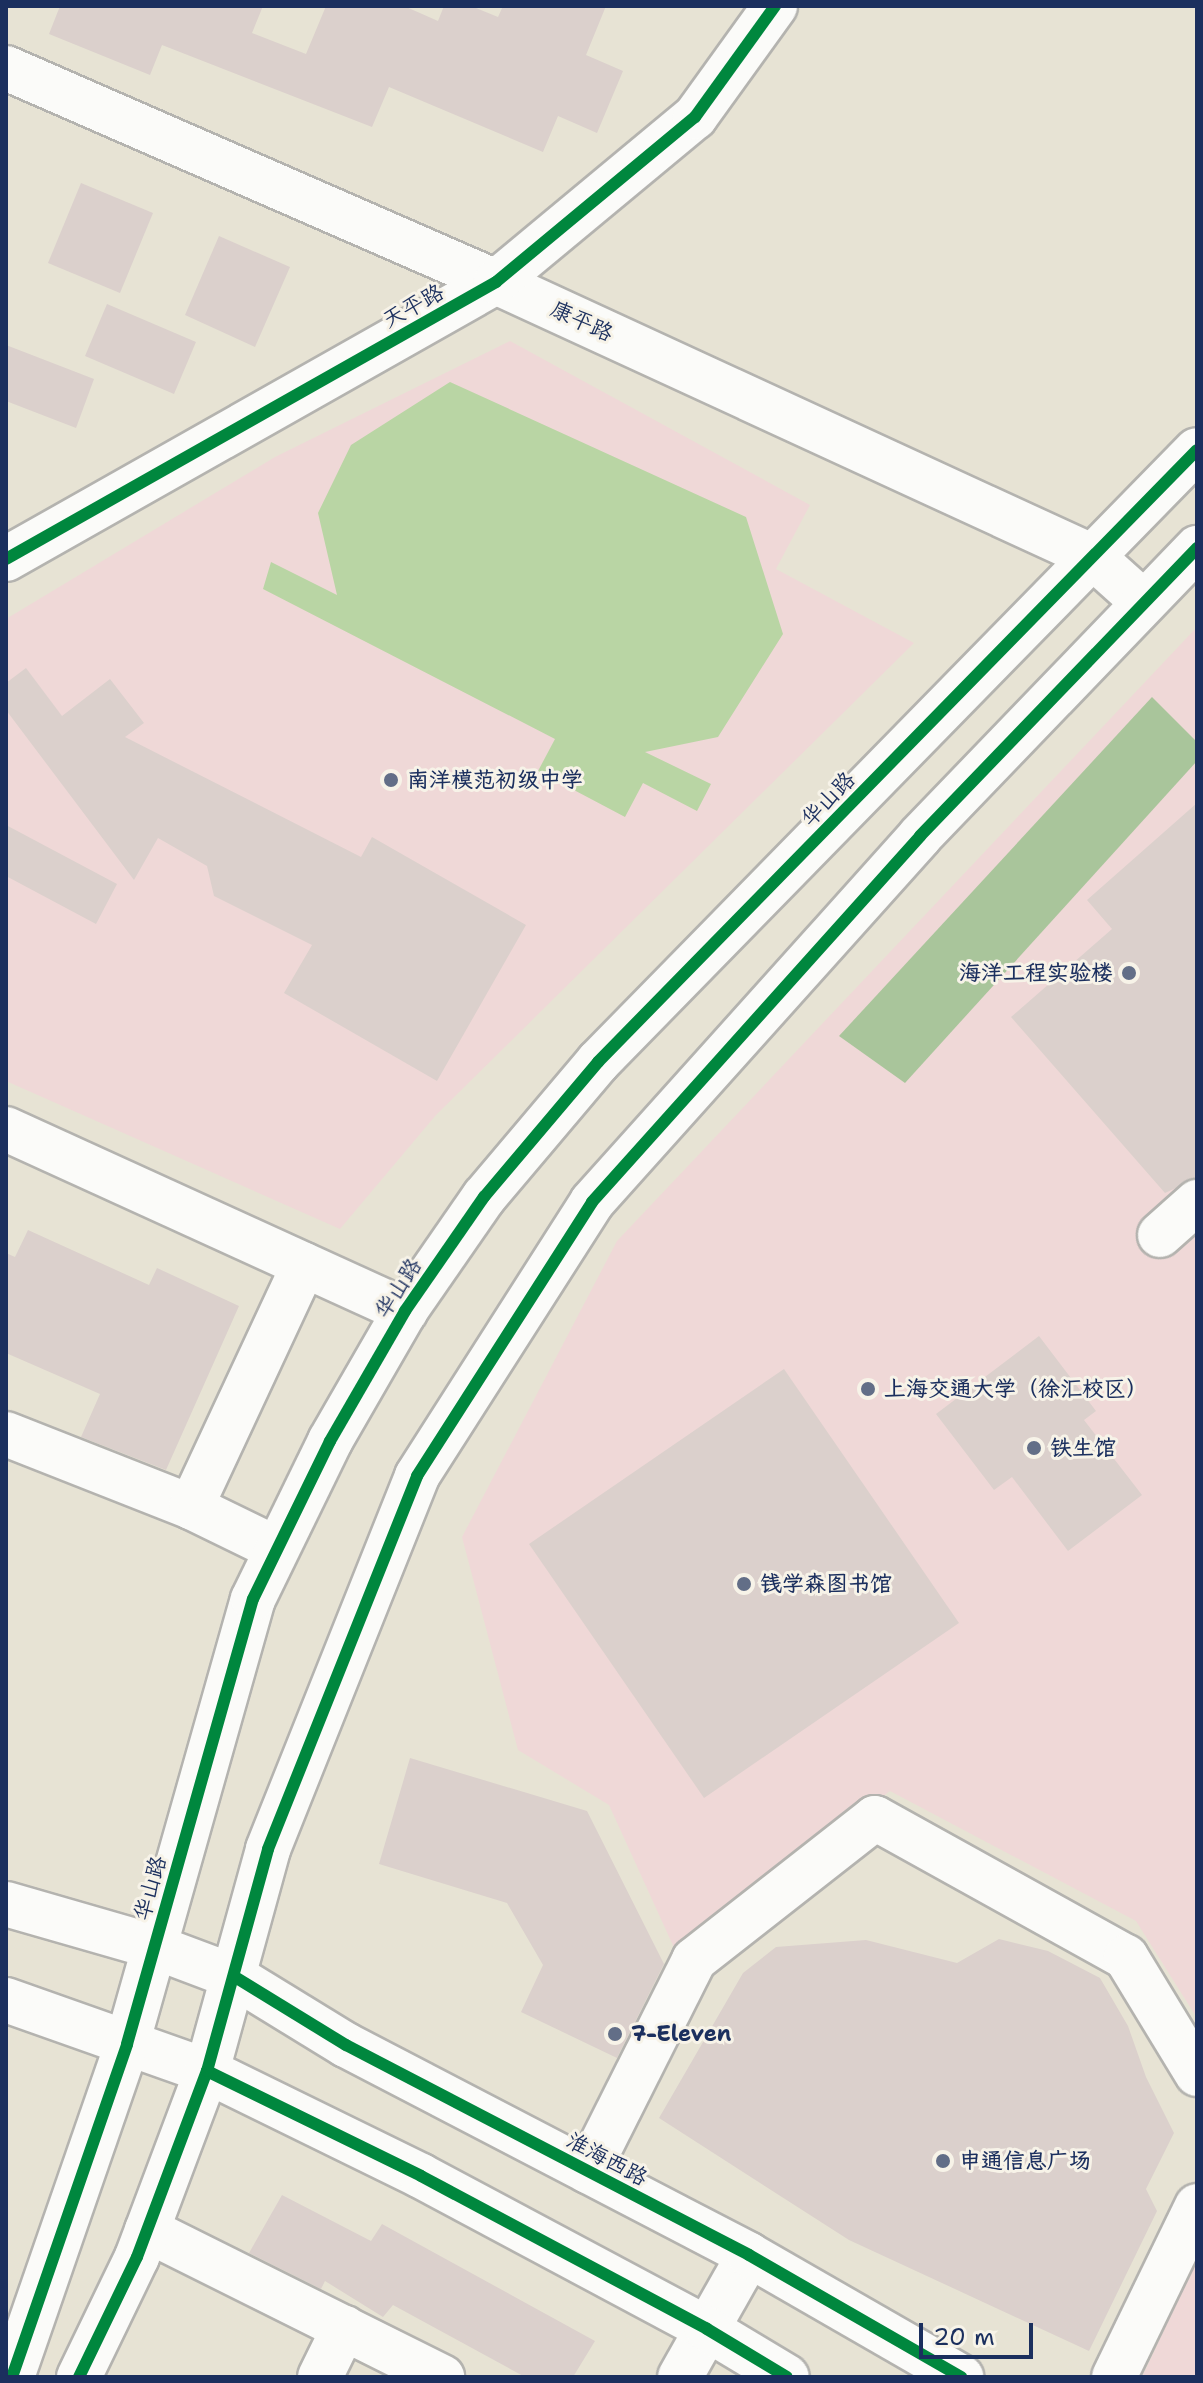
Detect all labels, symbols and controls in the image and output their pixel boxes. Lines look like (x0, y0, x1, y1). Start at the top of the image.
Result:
street label: 天平路 (378, 278, 448, 334)
street label: 康平路 (547, 295, 617, 347)
street label: 华山路 (796, 766, 860, 832)
place label: 南洋模范初级中学 (407, 767, 583, 793)
marker: 南洋模范初级中学 (382, 771, 400, 789)
place label: 海洋工程实验楼 (959, 960, 1113, 986)
marker: 海洋工程实验楼 (1120, 964, 1138, 982)
street label: 华山路 (369, 1253, 427, 1323)
place label: 上海交通大学（徐汇校区） (884, 1376, 1148, 1402)
marker: 上海交通大学（徐汇校区） (859, 1380, 877, 1398)
place label: 铁生馆 (1050, 1435, 1116, 1461)
marker: 铁生馆 (1025, 1439, 1043, 1457)
place label: 钱学森图书馆 (760, 1571, 892, 1597)
marker: 钱学森图书馆 (735, 1575, 753, 1593)
street label: 华山路 (128, 1853, 172, 1923)
place label: 7-Eleven (631, 2021, 731, 2047)
marker: 7-Eleven (606, 2025, 624, 2043)
street label: 淮海西路 (562, 2127, 652, 2191)
place label: 申通信息广场 (959, 2148, 1091, 2174)
marker: 申通信息广场 (934, 2152, 952, 2170)
scale bar (923, 2307, 1037, 2357)
text: 20 m (933, 2321, 995, 2353)

